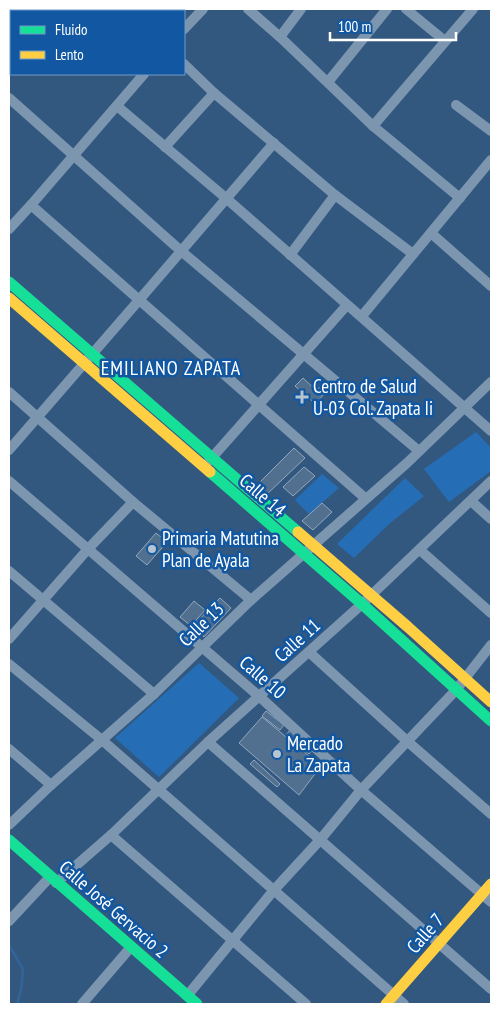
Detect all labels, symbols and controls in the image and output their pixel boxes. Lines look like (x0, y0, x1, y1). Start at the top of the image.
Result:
legend (10, 10, 185, 75)
scale bar (330, 10, 456, 42)
text: 100 m (338, 17, 371, 36)
text: Fluido (55, 20, 87, 39)
text: Lento (55, 45, 84, 64)
district label: EMILIANO ZAPATA (101, 355, 241, 381)
place label: Centro de Salud U-03 Col. Zapata Ii (313, 374, 433, 420)
marker: Centro de Salud U-03 Col. Zapata Ii (295, 390, 309, 404)
street label: Calle 14 (235, 468, 292, 522)
place label: Primaria Matutina Plan de Ayala (162, 526, 279, 572)
marker: Primaria Matutina Plan de Ayala (146, 543, 158, 555)
street label: Calle 13 (173, 597, 229, 651)
street label: Calle 11 (269, 613, 325, 667)
street label: Calle 10 (235, 650, 291, 704)
place label: Mercado La Zapata (287, 731, 350, 777)
marker: Mercado La Zapata (271, 748, 283, 760)
street label: Calle José Gervacio 2 (54, 855, 174, 963)
street label: Calle 7 (401, 908, 449, 958)

